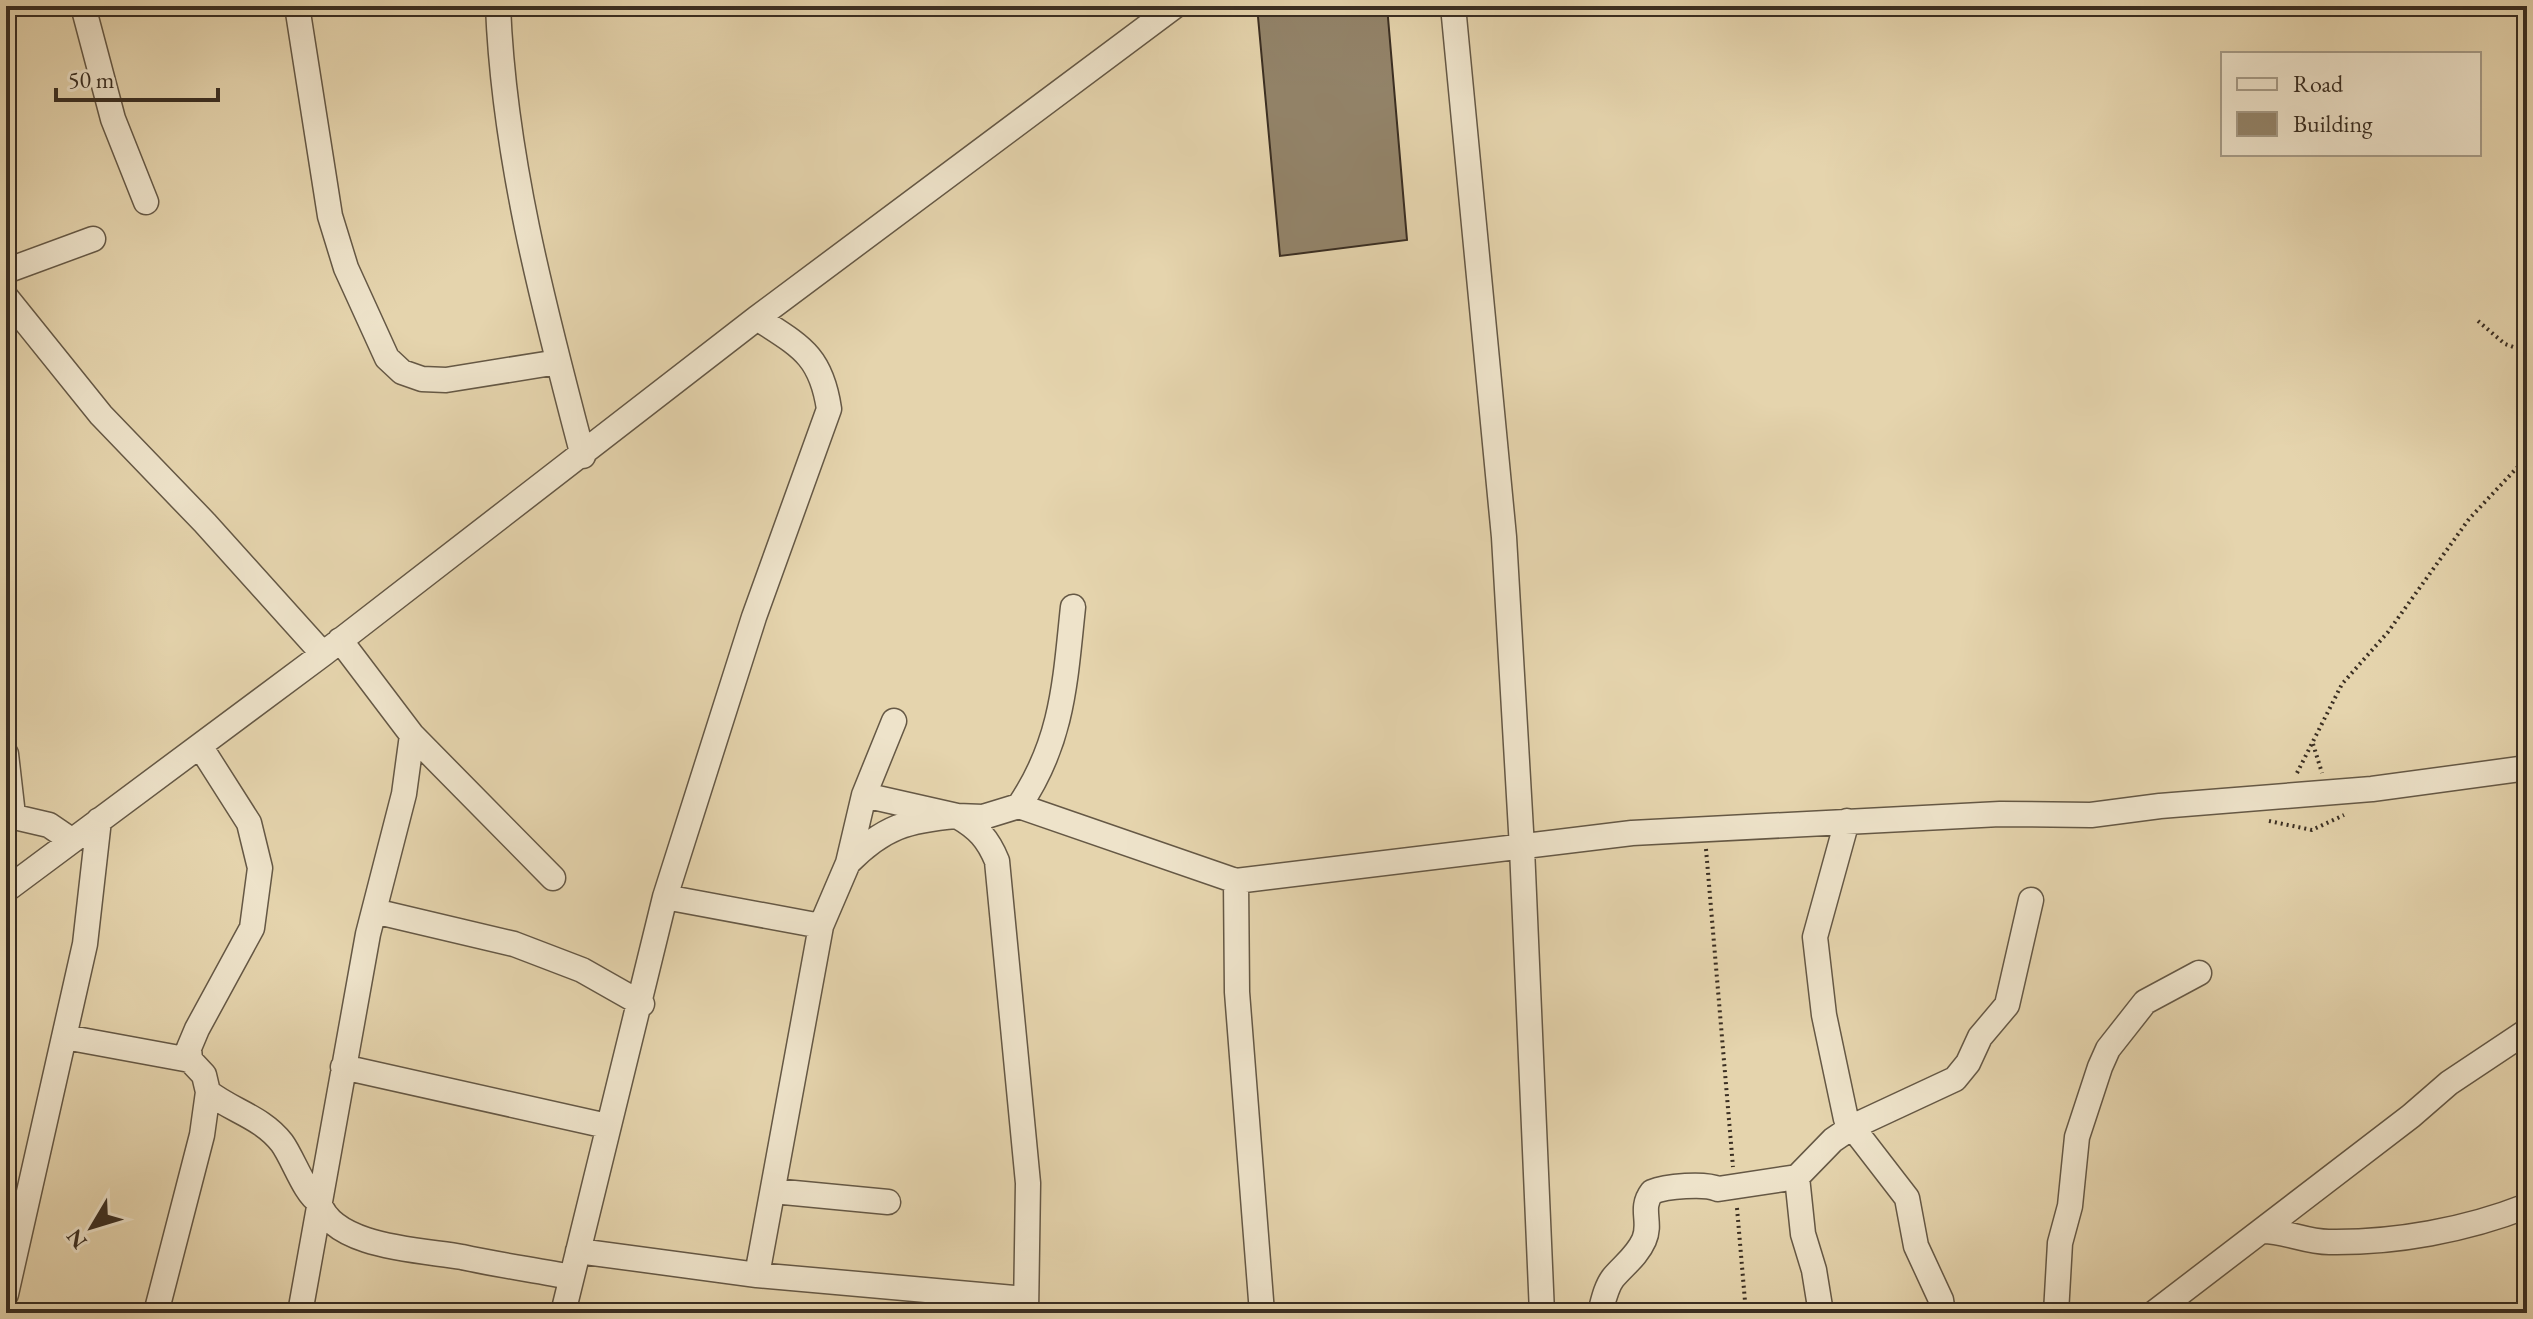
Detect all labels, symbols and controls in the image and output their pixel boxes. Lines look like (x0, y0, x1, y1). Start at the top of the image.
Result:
scale bar (56, 52, 218, 102)
legend (2221, 52, 2481, 156)
text: 50 m (68, 64, 115, 95)
text: Road (2293, 68, 2344, 99)
text: Building (2293, 108, 2373, 139)
north arrow (52, 1187, 132, 1267)
text: N (60, 1223, 94, 1255)

